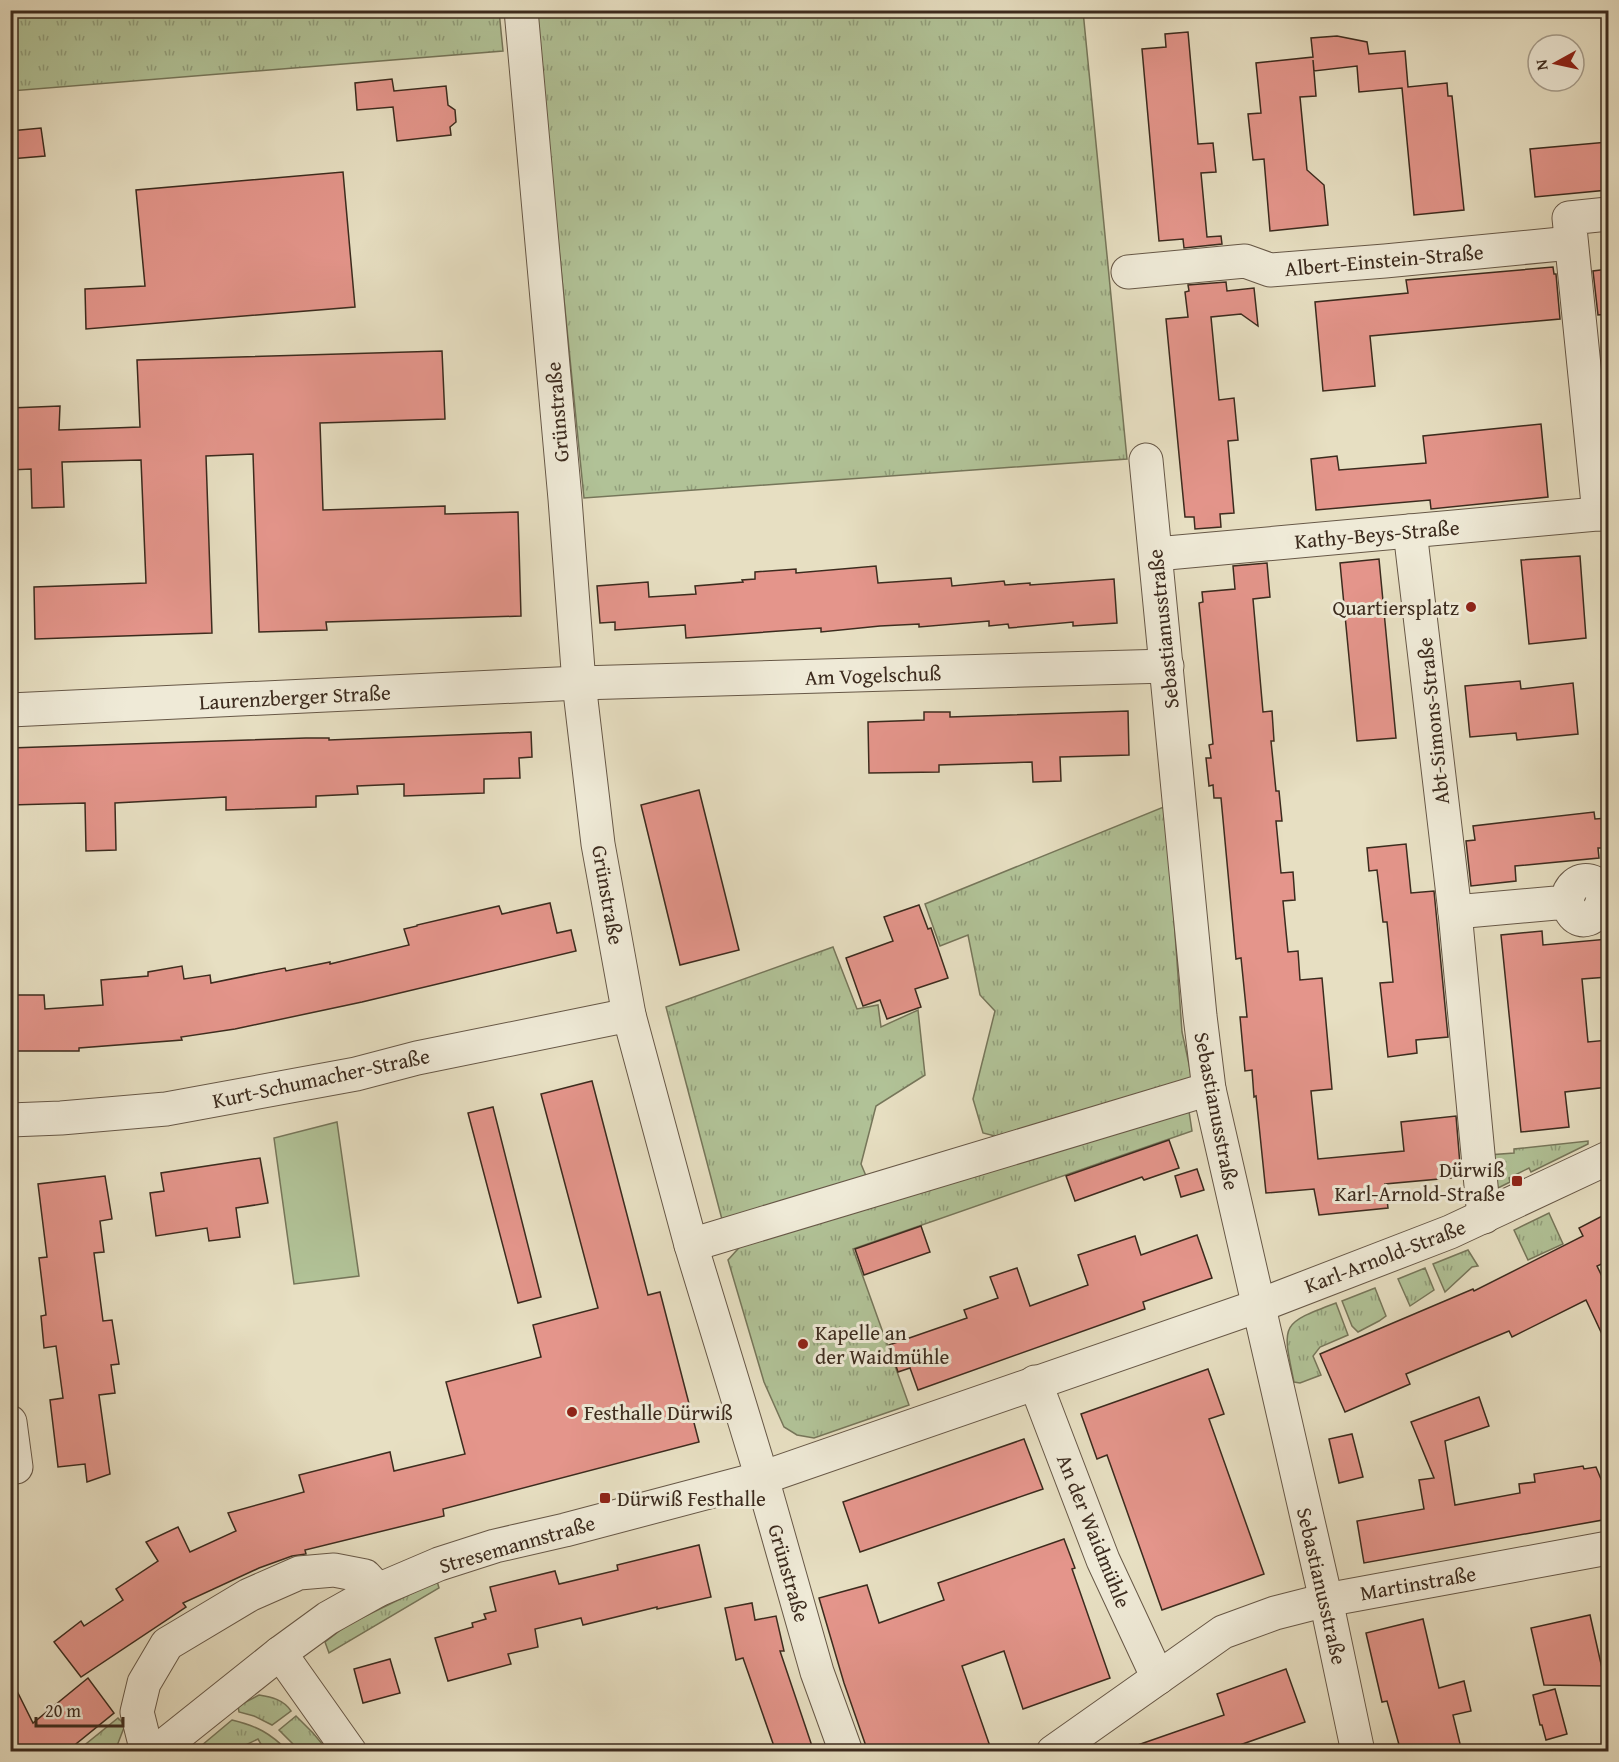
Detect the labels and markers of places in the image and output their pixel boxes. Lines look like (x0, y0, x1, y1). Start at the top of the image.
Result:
place label: Quartiersplatz (1332, 592, 1459, 623)
marker: Quartiersplatz (1464, 600, 1478, 614)
place label: Dürwiß Karl-Arnold-Straße (1334, 1154, 1505, 1209)
marker: Dürwiß Karl-Arnold-Straße (1510, 1174, 1524, 1188)
place label: Kapelle an der Waidmühle (815, 1317, 950, 1372)
marker: Kapelle an der Waidmühle (796, 1337, 810, 1351)
place label: Festhalle Dürwiß (584, 1397, 733, 1428)
marker: Festhalle Dürwiß (565, 1405, 579, 1419)
place label: Dürwiß Festhalle (617, 1483, 766, 1514)
marker: Dürwiß Festhalle (598, 1491, 612, 1505)

